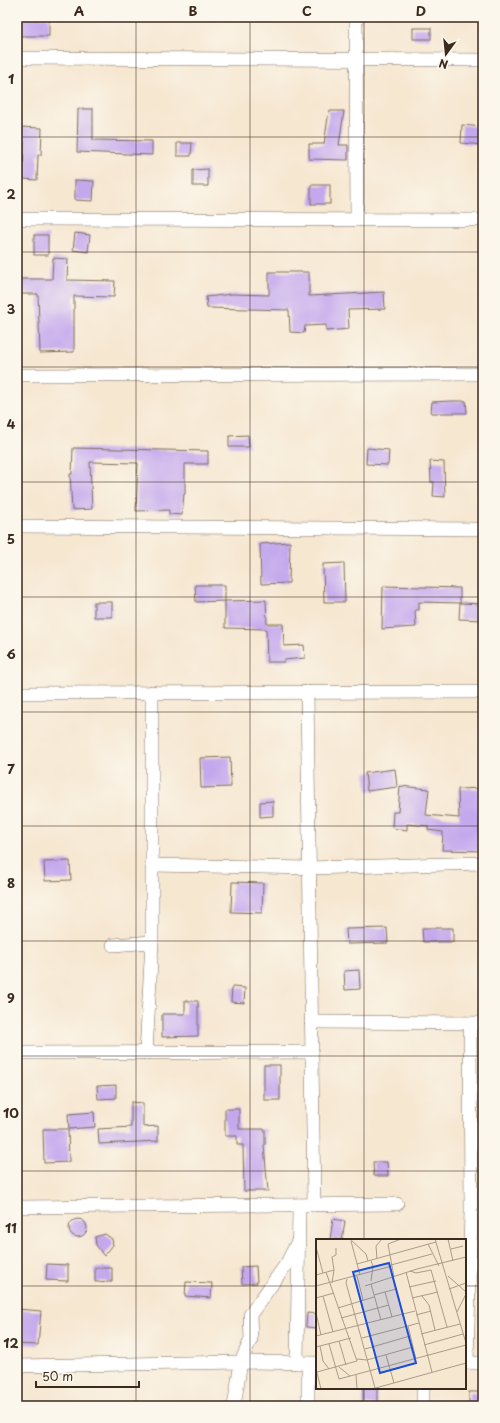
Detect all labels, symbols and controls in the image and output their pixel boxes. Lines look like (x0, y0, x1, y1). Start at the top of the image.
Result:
text: A (74, 1, 84, 20)
text: B (189, 1, 198, 20)
text: C (302, 1, 312, 20)
text: D (416, 1, 426, 20)
north arrow (426, 34, 466, 74)
text: N (437, 55, 450, 73)
text: 1 (8, 69, 14, 88)
text: 2 (6, 184, 16, 203)
text: 3 (7, 299, 16, 318)
text: 4 (7, 414, 16, 433)
text: 5 (7, 529, 15, 548)
text: 6 (6, 644, 16, 663)
text: 7 (7, 759, 15, 778)
text: 8 (7, 873, 15, 892)
text: 9 (7, 988, 15, 1007)
text: 10 (3, 1103, 19, 1122)
text: 11 (5, 1218, 17, 1237)
inset map (316, 1239, 466, 1389)
text: 12 (3, 1333, 19, 1352)
scale bar (36, 1363, 139, 1389)
text: 50 m (42, 1367, 73, 1385)

